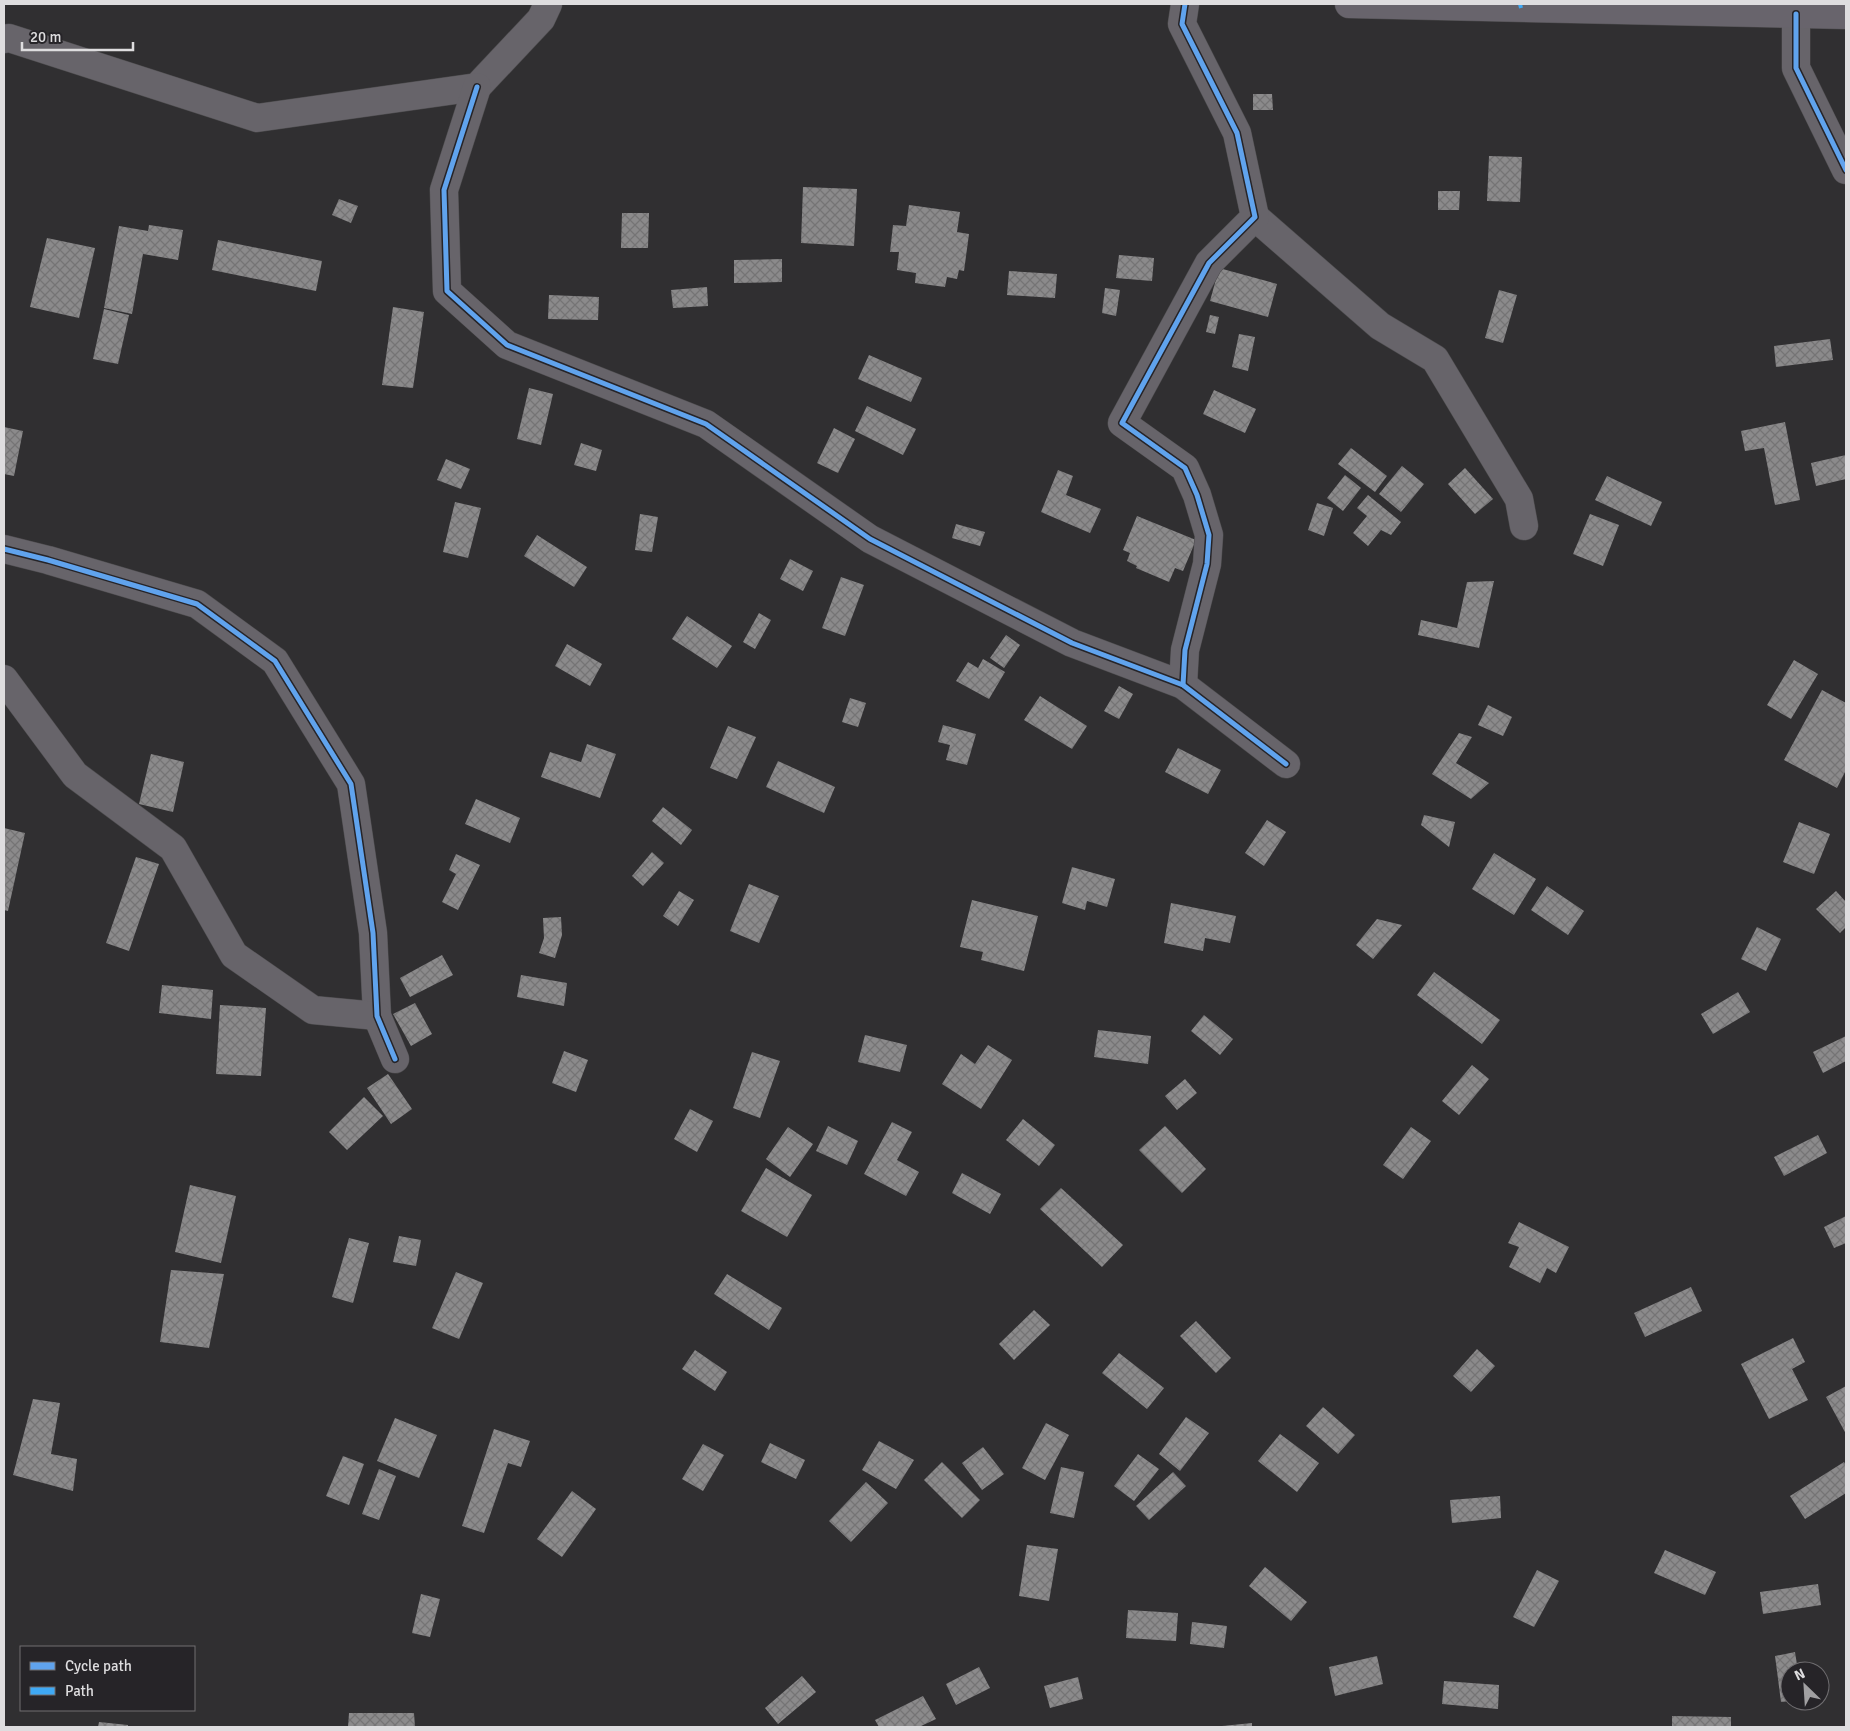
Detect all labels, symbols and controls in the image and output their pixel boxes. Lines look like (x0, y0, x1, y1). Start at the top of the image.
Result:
scale bar (22, 20, 134, 52)
text: 20 m (30, 28, 61, 46)
legend (20, 1646, 195, 1711)
text: Cycle path (65, 1657, 132, 1675)
north arrow (1780, 1661, 1830, 1711)
text: N (1792, 1665, 1808, 1684)
text: Path (65, 1682, 94, 1700)

